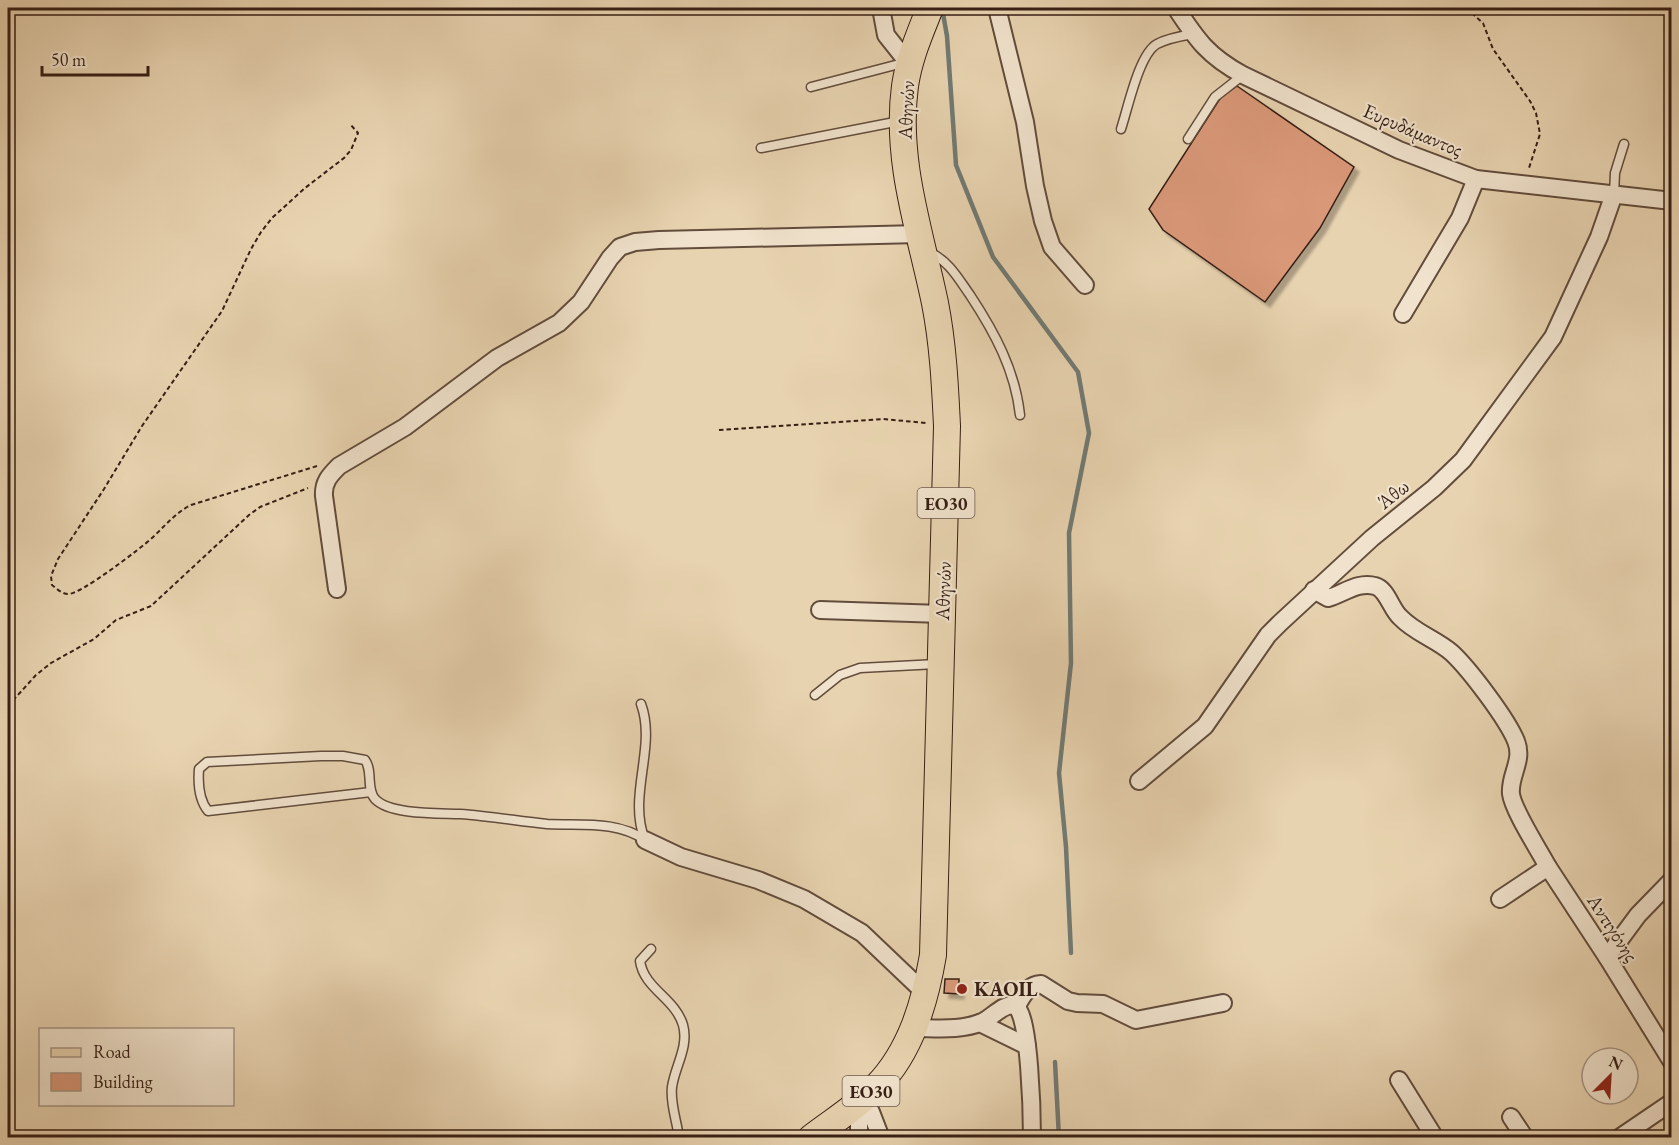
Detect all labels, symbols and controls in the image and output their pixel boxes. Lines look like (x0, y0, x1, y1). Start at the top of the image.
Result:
scale bar (42, 39, 148, 77)
text: 50 m (51, 48, 86, 71)
street label: Αθηνών (891, 80, 921, 141)
street label: Ευρυδάμαντος (1359, 97, 1467, 163)
street label: Άθω (1371, 473, 1414, 515)
road number: ΕΟ30 (918, 488, 974, 518)
street label: Αθηνών (929, 561, 957, 622)
street label: Αντιγόνης (1581, 888, 1645, 967)
place label: KAOIL (974, 976, 1038, 1002)
marker: KAOIL (955, 982, 969, 996)
legend (39, 1028, 234, 1106)
text: Road (93, 1040, 132, 1063)
north arrow (1580, 1046, 1640, 1106)
text: N (1606, 1051, 1626, 1075)
text: Building (93, 1070, 153, 1093)
road number: ΕΟ30 (842, 1076, 900, 1106)

